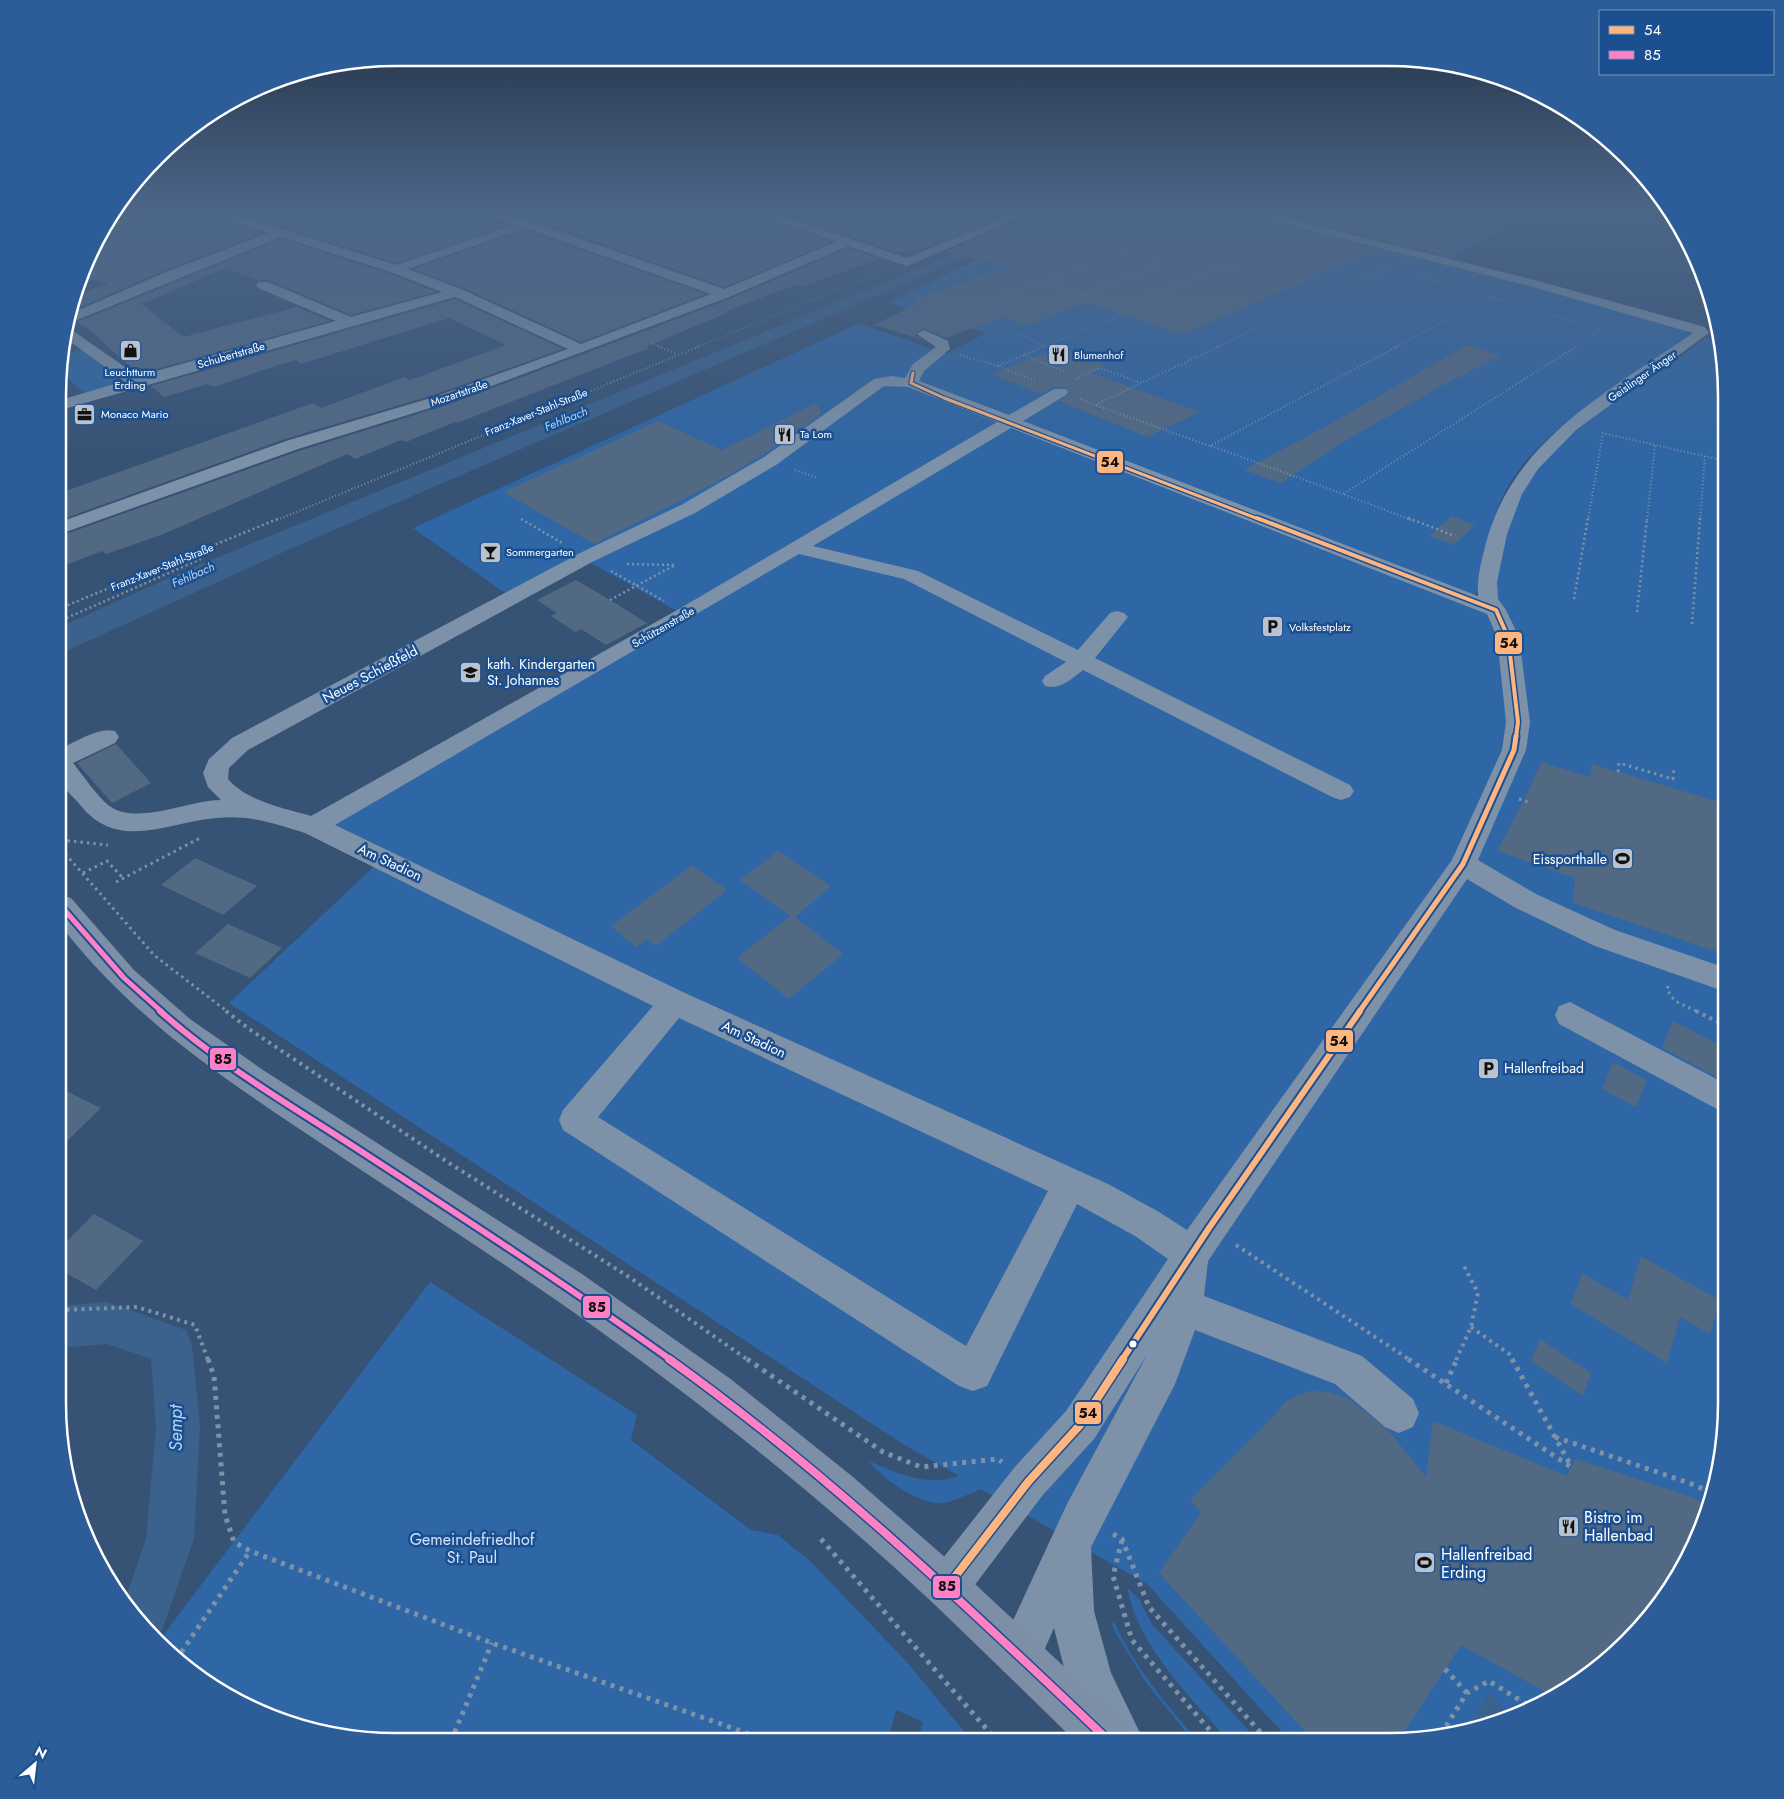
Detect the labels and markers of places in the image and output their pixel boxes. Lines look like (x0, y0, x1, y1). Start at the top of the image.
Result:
shop icon: Leuchtturm Erding (118, 339, 142, 363)
restaurant icon: Blumenhof (1046, 343, 1070, 367)
place label: Blumenhof (1074, 347, 1124, 363)
place label: Leuchtturm Erding (105, 364, 155, 393)
office icon: Monaco Mario (73, 402, 97, 426)
place label: Monaco Mario (101, 406, 168, 422)
restaurant icon: Ta Lom (772, 422, 796, 446)
place label: Ta Lom (800, 426, 832, 442)
bar icon: Sommergarten (478, 540, 502, 564)
place label: Sommergarten (506, 544, 574, 560)
parking icon: Volksfestplatz (1261, 615, 1285, 639)
place label: Volksfestplatz (1289, 619, 1351, 635)
place label: kath. Kindergarten St. Johannes (487, 654, 595, 690)
school or university icon: kath. Kindergarten St. Johannes (459, 660, 483, 684)
sports icon: Eissporthalle (1611, 847, 1635, 871)
place label: Eissporthalle (1533, 849, 1607, 869)
parking icon: Hallenfreibad (1476, 1056, 1500, 1080)
place label: Hallenfreibad (1504, 1058, 1584, 1078)
unlabelled marker (1128, 1339, 1138, 1349)
place label: Bistro im Hallenbad (1584, 1506, 1653, 1547)
restaurant icon: Bistro im Hallenbad (1556, 1514, 1580, 1538)
place label: Hallenfreibad Erding (1441, 1543, 1532, 1584)
sports icon: Hallenfreibad Erding (1413, 1551, 1437, 1575)

